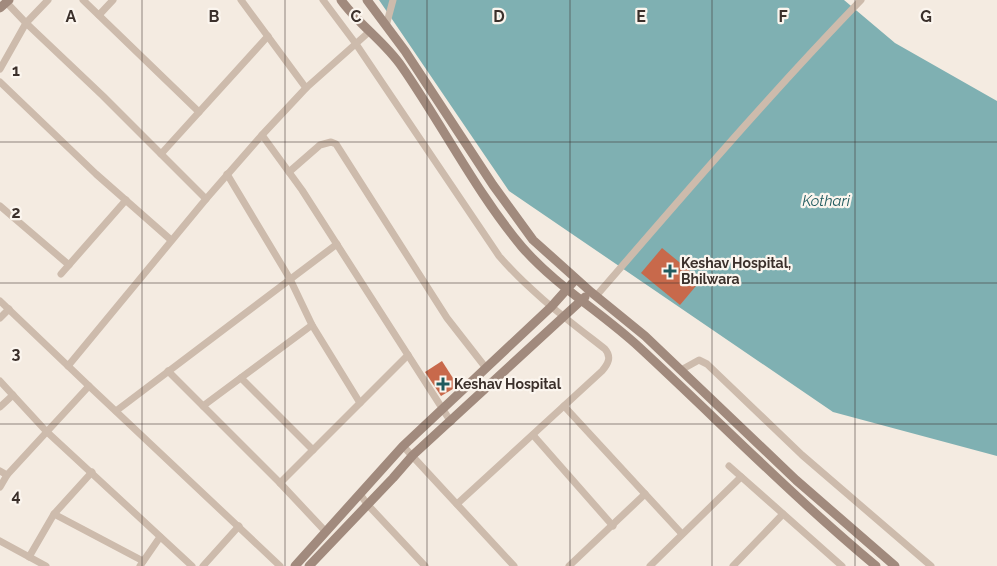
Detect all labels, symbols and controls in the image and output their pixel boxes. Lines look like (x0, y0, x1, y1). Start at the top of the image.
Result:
text: A (66, 7, 77, 26)
text: B (209, 7, 220, 26)
text: C (351, 7, 362, 26)
text: D (493, 7, 505, 26)
text: E (636, 7, 646, 26)
text: F (778, 7, 788, 26)
text: G (920, 7, 932, 26)
text: 1 (12, 61, 20, 80)
water label: Kothari (802, 192, 851, 210)
text: 2 (11, 203, 21, 222)
place label: Keshav Hospital, Bhilwara (681, 255, 791, 287)
marker: Keshav Hospital, Bhilwara (663, 264, 677, 278)
text: 3 (12, 344, 21, 363)
place label: Keshav Hospital (454, 376, 562, 392)
marker: Keshav Hospital (436, 377, 450, 391)
text: 4 (11, 486, 21, 505)

